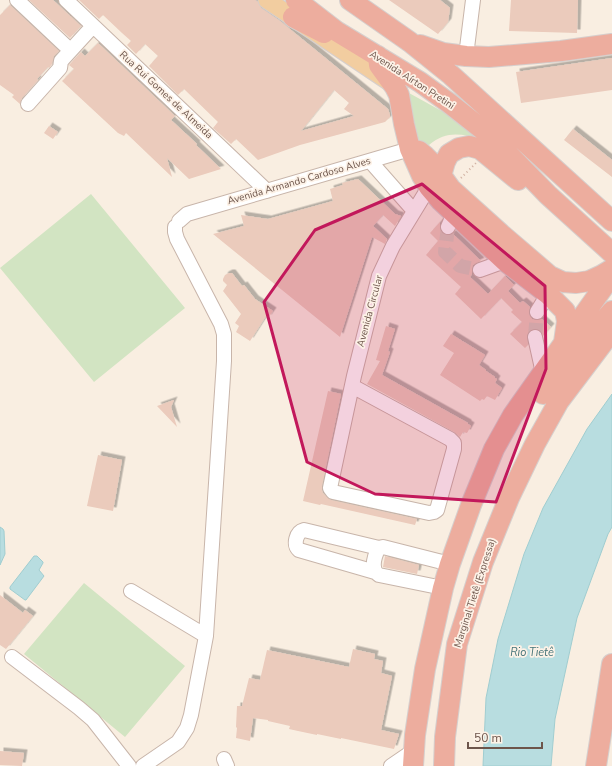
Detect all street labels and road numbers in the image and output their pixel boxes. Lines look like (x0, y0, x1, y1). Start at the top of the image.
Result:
street label: Avenida Aírton Pretini (367, 47, 457, 113)
street label: Rua Rui Gomes de Almeida (116, 48, 216, 142)
street label: Avenida Armando Cardoso Alves (226, 154, 373, 208)
street label: Avenida Circular (354, 273, 386, 348)
street label: Marginal Tietê (Expressa) (451, 537, 499, 649)

